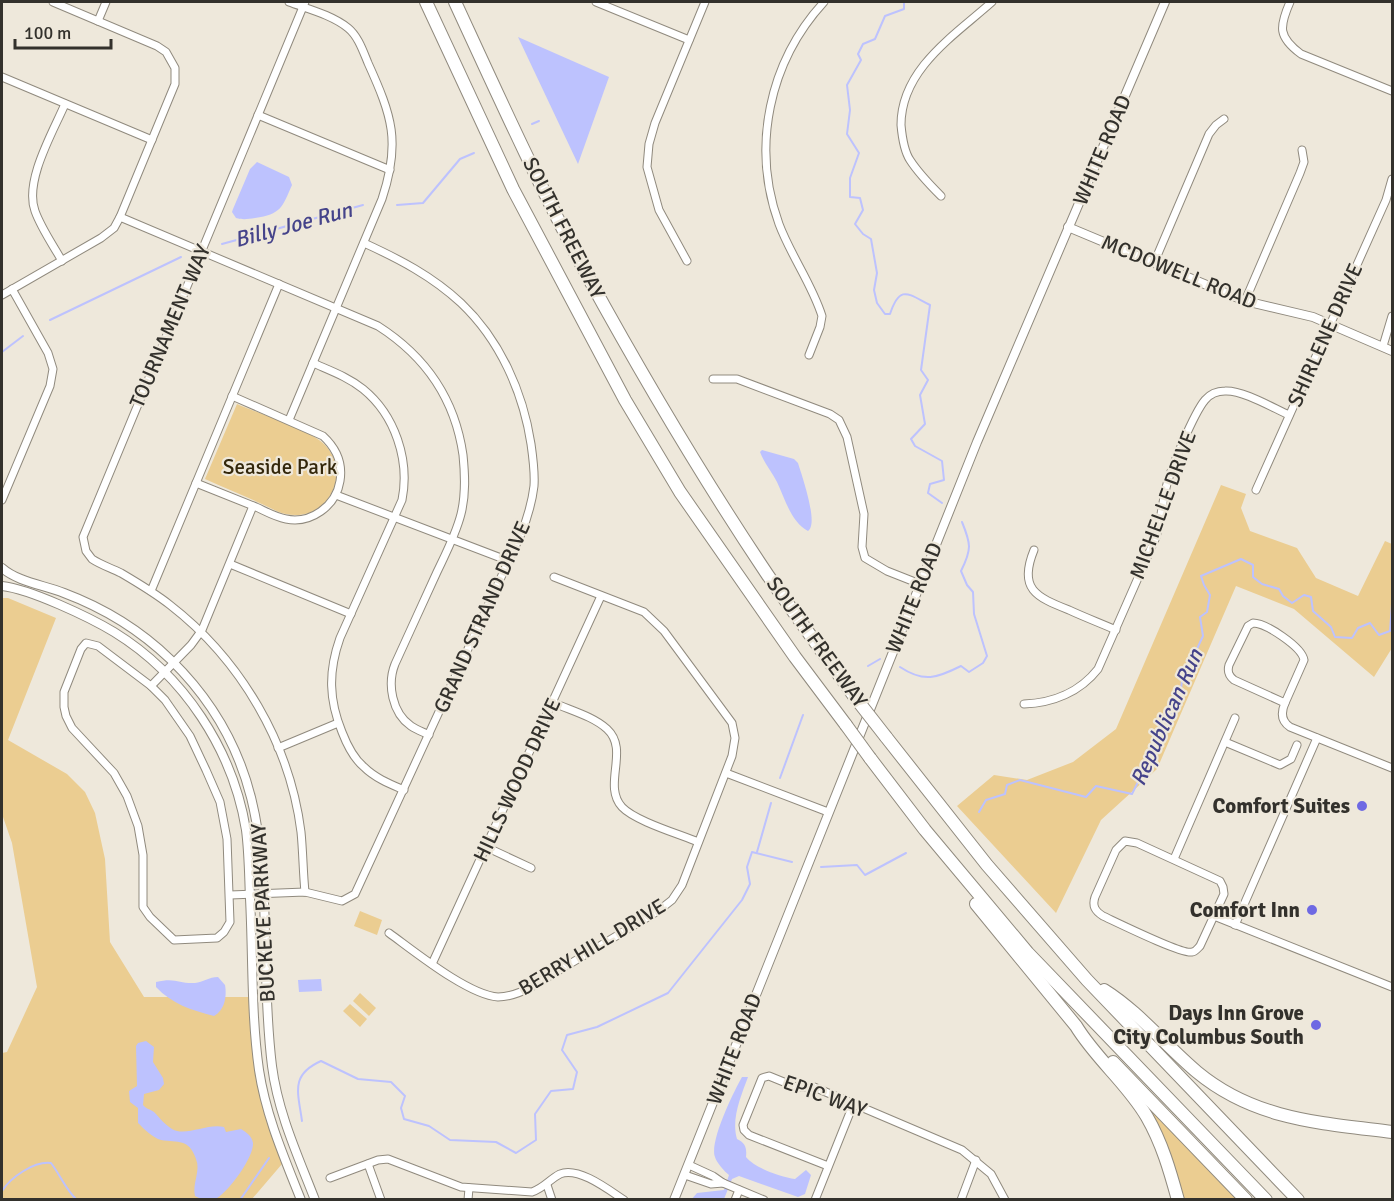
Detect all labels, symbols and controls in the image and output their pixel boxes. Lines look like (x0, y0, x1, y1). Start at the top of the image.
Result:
scale bar (15, 12, 111, 50)
text: 100 m (24, 22, 71, 44)
street label: WHITE ROAD (1067, 91, 1137, 209)
street label: SOUTH FREEWAY (517, 153, 611, 304)
water label: Billy Joe Run (231, 196, 356, 253)
street label: MCDOWELL ROAD (1098, 229, 1260, 315)
street label: TOURNAMENT WAY (124, 240, 216, 412)
street label: SHIRLENE DRIVE (1282, 259, 1368, 411)
street label: MICHELLE DRIVE (1124, 427, 1202, 583)
park label: Seaside Park (223, 454, 338, 480)
street label: GRAND STRAND DRIVE (428, 517, 536, 717)
street label: WHITE ROAD (880, 539, 948, 657)
street label: SOUTH FREEWAY (761, 571, 873, 713)
water label: Republican Run (1124, 644, 1209, 790)
street label: HILLS WOOD DRIVE (468, 694, 566, 866)
place label: Comfort Suites (1213, 793, 1350, 819)
marker: Comfort Suites (1355, 799, 1369, 813)
street label: BUCKEYE PARKWAY (245, 823, 281, 1003)
street label: BERRY HILL DRIVE (514, 893, 670, 1001)
place label: Comfort Inn (1190, 897, 1300, 923)
marker: Comfort Inn (1305, 903, 1319, 917)
street label: WHITE ROAD (701, 990, 767, 1108)
place label: Days Inn Grove City Columbus South (1113, 1000, 1304, 1050)
marker: Days Inn Grove City Columbus South (1309, 1018, 1323, 1032)
street label: EPIC WAY (780, 1069, 871, 1123)

